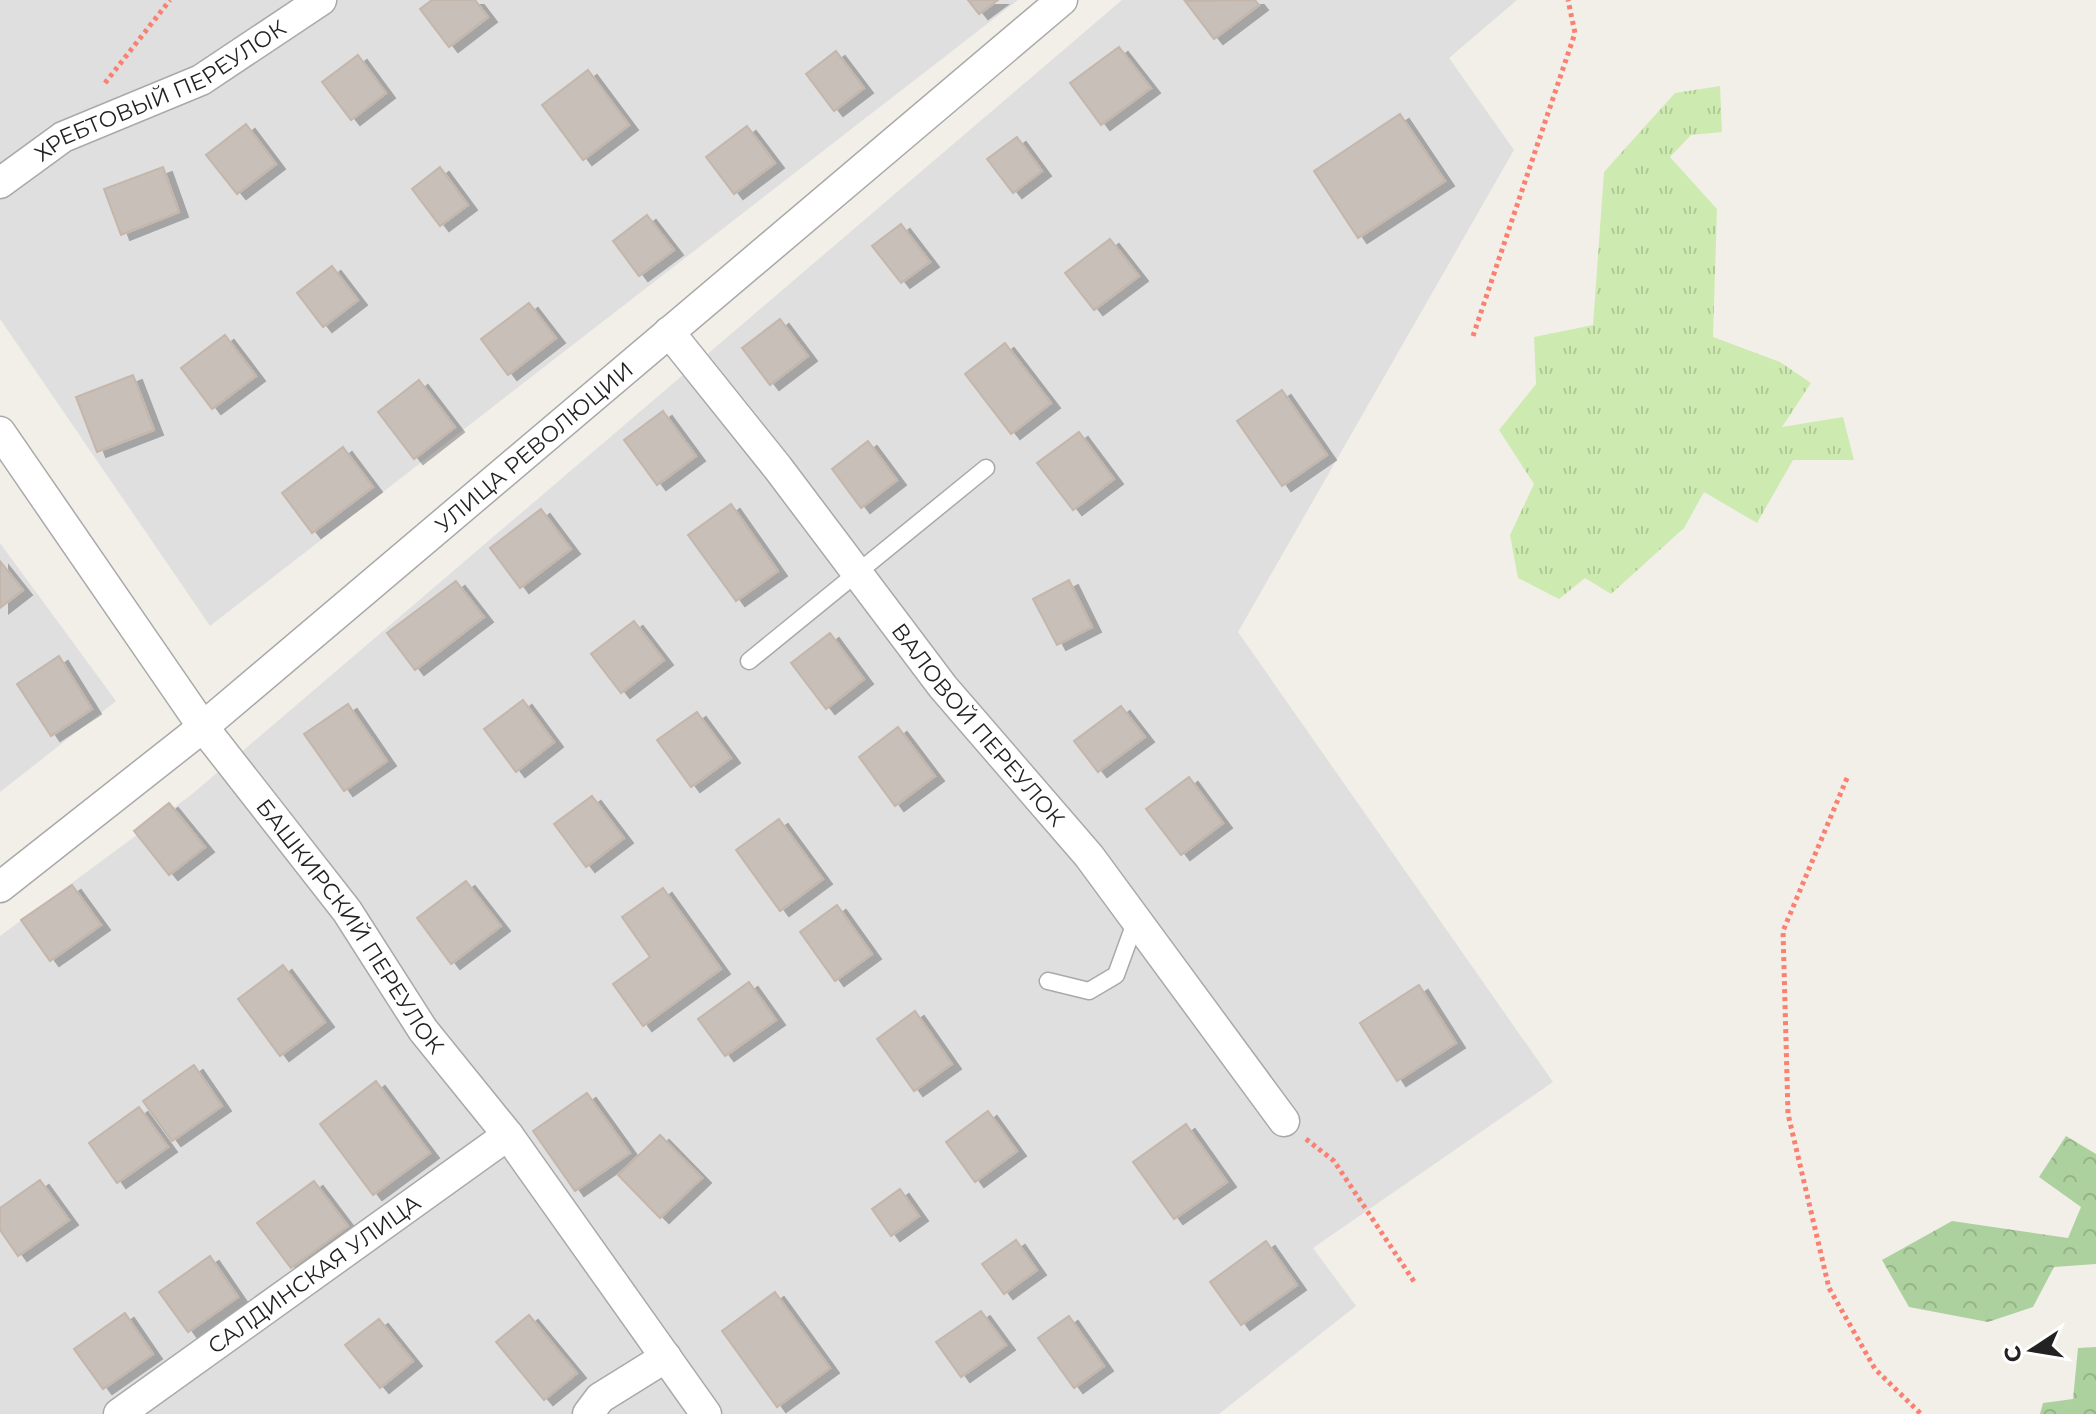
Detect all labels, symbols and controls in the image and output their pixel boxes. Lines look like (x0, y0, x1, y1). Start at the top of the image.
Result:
street label: ХРЕБТОВЫЙ ПЕРЕУЛОК (29, 14, 291, 167)
street label: УЛИЦА РЕВОЛЮЦИИ (430, 356, 638, 538)
street label: ВАЛОВОЙ ПЕРЕУЛОК (886, 618, 1071, 832)
street label: БАШКИРСКИЙ ПЕРЕУЛОК (251, 793, 450, 1059)
street label: САЛДИНСКАЯ УЛИЦА (203, 1188, 426, 1359)
north arrow (1992, 1310, 2072, 1390)
text: С (1998, 1343, 2028, 1365)

